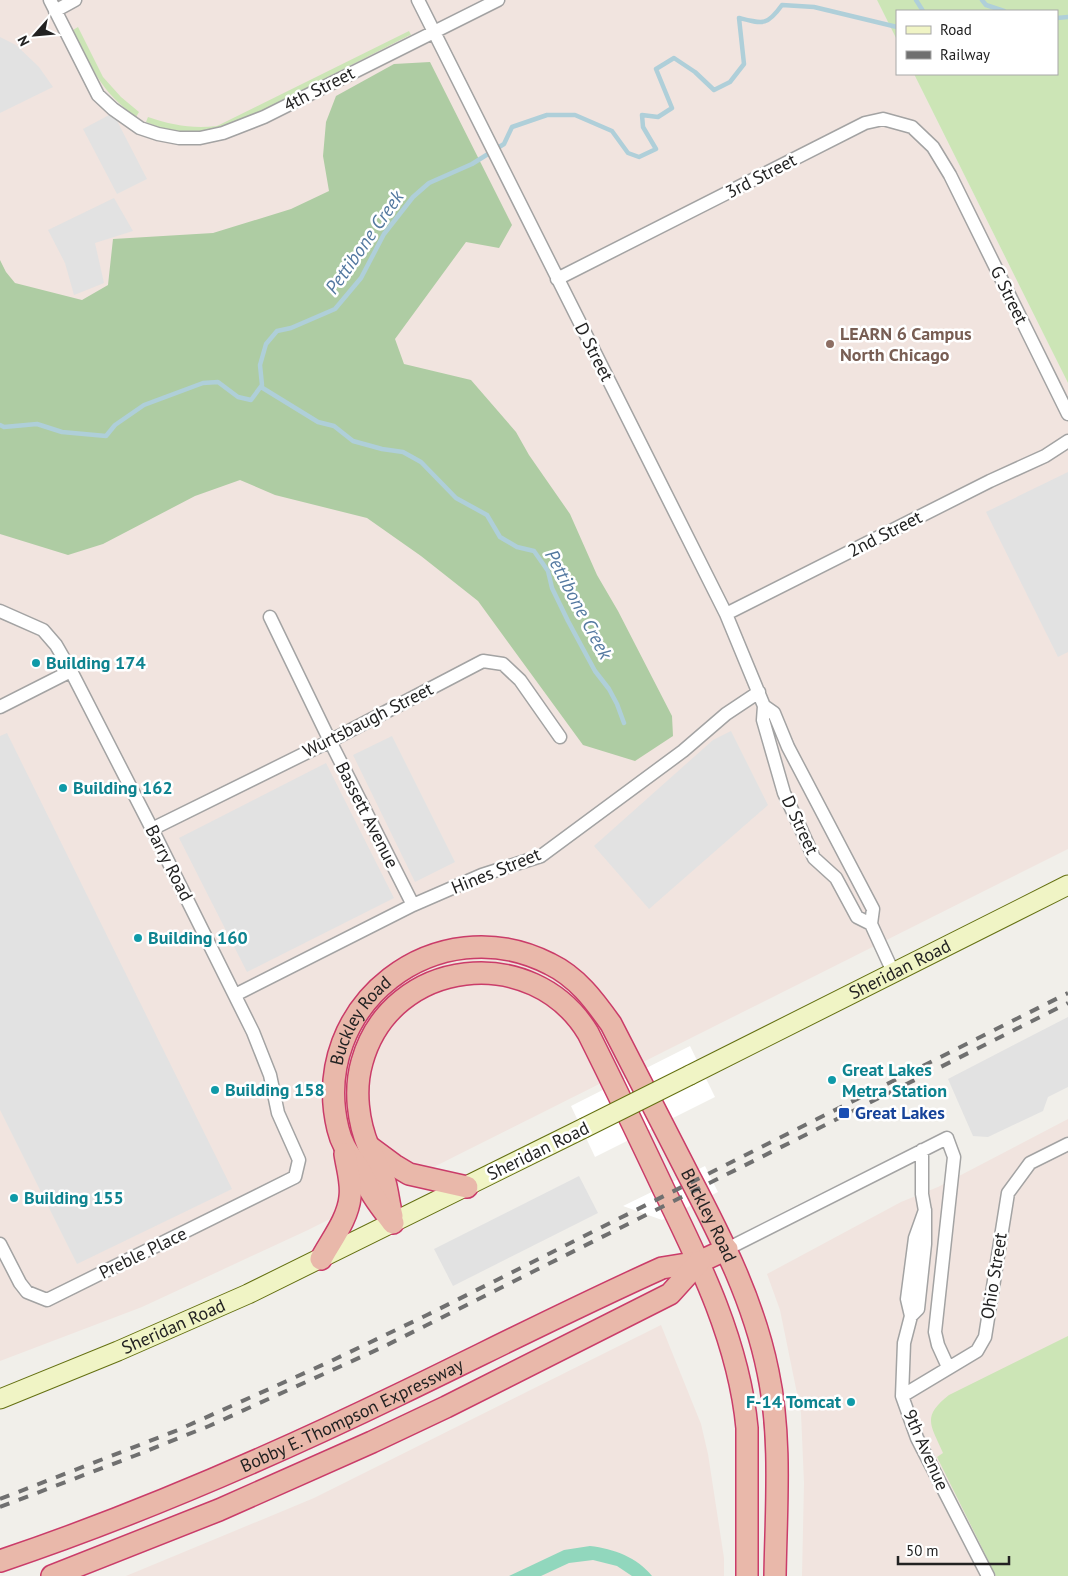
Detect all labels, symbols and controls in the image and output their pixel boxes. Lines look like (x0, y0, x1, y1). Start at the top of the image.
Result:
north arrow (10, 10, 60, 60)
legend (896, 10, 1058, 75)
text: Road (940, 20, 972, 39)
text: N (13, 33, 34, 49)
text: Railway (940, 45, 990, 64)
street label: 4th Street (279, 61, 358, 116)
street label: 3rd Street (722, 148, 800, 203)
water label: Pettibone Creek (319, 184, 409, 298)
street label: G Street (986, 262, 1033, 328)
street label: D Street (570, 319, 619, 385)
place label: LEARN 6 Campus North Chicago (840, 322, 972, 366)
marker: LEARN 6 Campus North Chicago (824, 338, 836, 350)
street label: 2nd Street (844, 505, 926, 562)
water label: Pettibone Creek (540, 545, 619, 664)
place label: Building 174 (46, 651, 146, 674)
marker: Building 174 (30, 657, 42, 669)
street label: Wurtsbaugh Street (299, 677, 437, 762)
street label: Bassett Avenue (331, 758, 404, 872)
place label: Building 162 (73, 776, 173, 799)
marker: Building 162 (57, 782, 69, 794)
street label: D Street (777, 792, 824, 858)
street label: Barry Road (141, 821, 198, 905)
street label: Hines Street (448, 842, 544, 899)
place label: Building 160 (148, 926, 248, 949)
marker: Building 160 (132, 932, 144, 944)
street label: Sheridan Road (845, 934, 954, 1004)
street label: Buckley Road (325, 971, 396, 1067)
place label: Great Lakes Metra Station (842, 1058, 947, 1102)
marker: Great Lakes Metra Station (826, 1074, 838, 1086)
place label: Building 158 (225, 1078, 325, 1101)
marker: Building 158 (209, 1084, 221, 1096)
place label: Great Lakes (855, 1101, 945, 1124)
marker: Great Lakes (837, 1106, 851, 1120)
street label: Sheridan Road (483, 1116, 593, 1185)
street label: Buckley Road (676, 1164, 742, 1266)
place label: Building 155 (24, 1186, 124, 1209)
marker: Building 155 (8, 1192, 20, 1204)
street label: Preble Place (95, 1221, 190, 1284)
street label: Ohio Street (975, 1231, 1012, 1321)
street label: Sheridan Road (118, 1293, 229, 1359)
street label: Bobby E. Thompson Expressway (237, 1353, 468, 1477)
place label: F-14 Tomcat (746, 1390, 842, 1413)
marker: F-14 Tomcat (845, 1396, 857, 1408)
street label: 9th Avenue (898, 1406, 954, 1494)
scale bar (898, 1534, 1009, 1566)
text: 50 m (906, 1541, 939, 1560)

